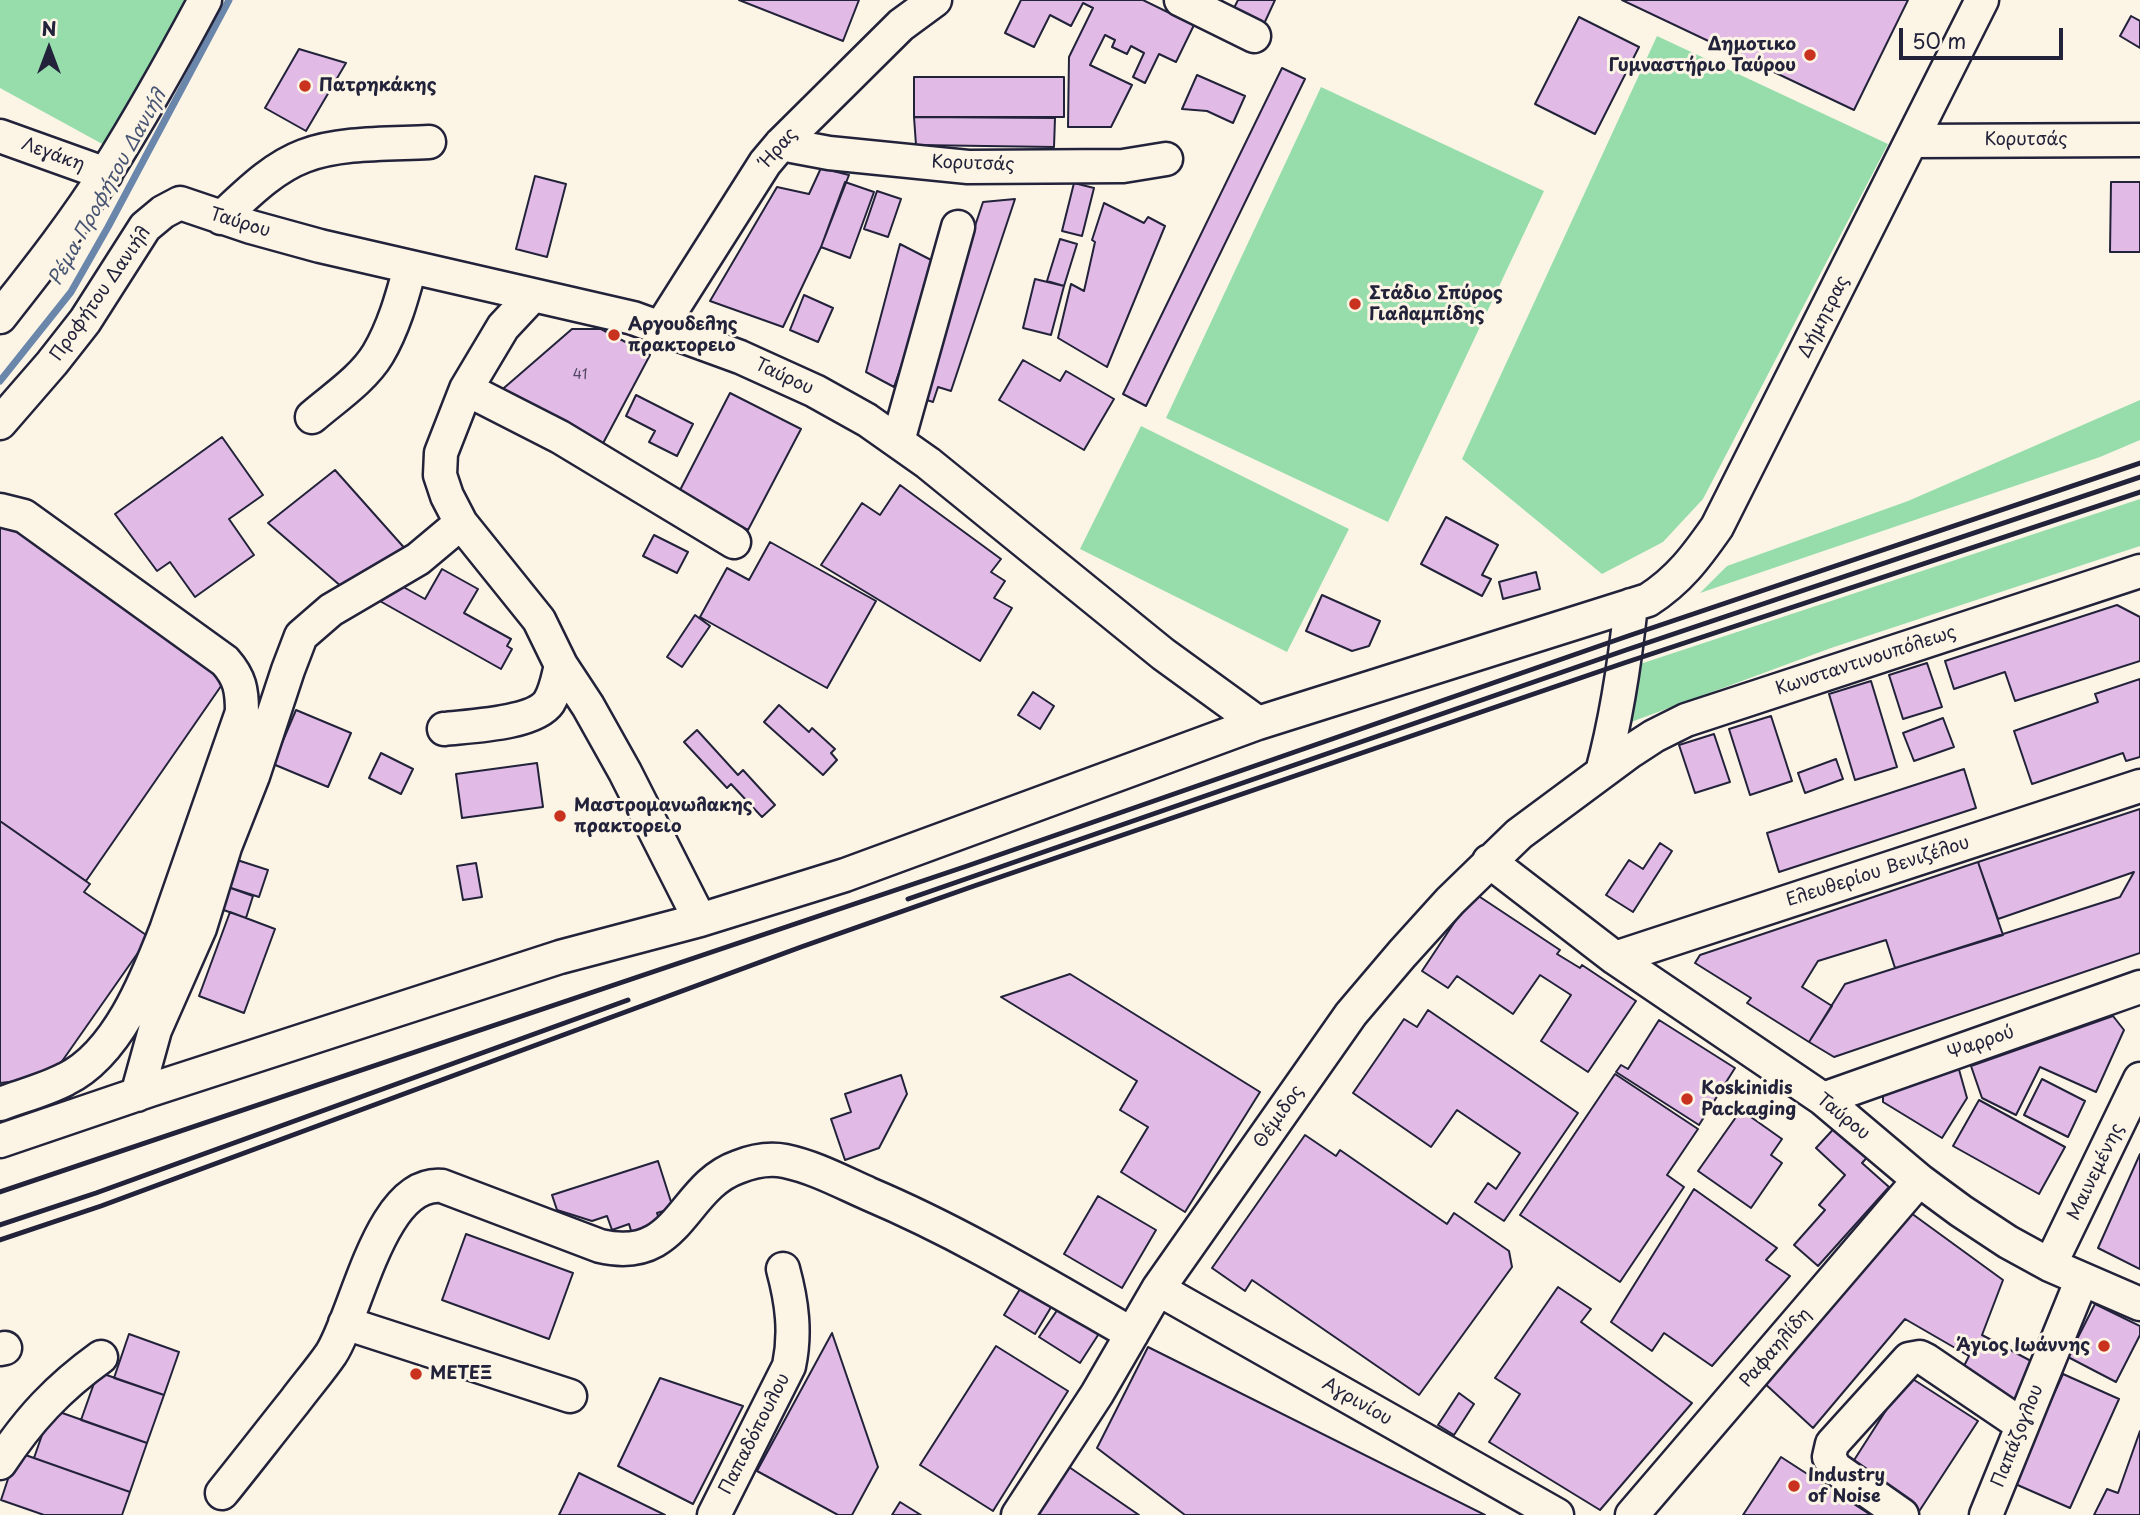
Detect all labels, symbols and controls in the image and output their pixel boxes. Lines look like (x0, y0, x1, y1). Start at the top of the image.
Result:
north arrow (14, 14, 84, 84)
text: N (41, 14, 57, 42)
scale bar (1902, 14, 2066, 58)
text: 50 m (1912, 24, 1966, 56)
place label: Δημοτικο Γυμναστήριο Ταύρου (1609, 34, 1796, 76)
marker: Δημοτικο Γυμναστήριο Ταύρου (1802, 47, 1818, 63)
place label: Πατρηκάκης (319, 75, 436, 97)
marker: Πατρηκάκης (297, 78, 313, 94)
water label: Ρέμα Προφήτου Δανιήλ (45, 86, 171, 290)
street label: Ήρας (756, 124, 802, 172)
street label: Κορυτσάς (1984, 129, 2068, 151)
street label: Λεγάκη (18, 134, 88, 176)
street label: Κορυτσάς (931, 152, 1015, 176)
street label: Ταύρου (207, 204, 273, 242)
street label: Προφήτου Δανιήλ (46, 223, 156, 365)
street label: Δήμητρας (1794, 272, 1854, 362)
place label: Στάδιο Σπύρος Γιαλαμπίδης (1369, 283, 1503, 326)
marker: Στάδιο Σπύρος Γιαλαμπίδης (1347, 296, 1363, 312)
place label: Αργουδελης πρακτορειο (628, 314, 737, 356)
marker: Αργουδελης πρακτορειο (606, 327, 622, 343)
street label: Ταύρου (751, 354, 817, 400)
house number: 41 (573, 367, 587, 383)
street label: Κωνσταντινουπόλεως (1773, 622, 1959, 700)
place label: Μαστρομανωλακης πρακτορειο (574, 795, 752, 838)
marker: Μαστρομανωλακης πρακτορειο (552, 808, 568, 824)
street label: Ελευθερίου Βενιζέλου (1784, 832, 1972, 912)
street label: Ψαρρού (1945, 1022, 2017, 1064)
place label: Koskinidis Packaging (1701, 1078, 1796, 1120)
street label: Θέμιδος (1250, 1082, 1308, 1152)
street label: Ταύρου (1812, 1089, 1874, 1145)
marker: Koskinidis Packaging (1679, 1091, 1695, 1107)
street label: Μαινεμένης (2063, 1120, 2129, 1224)
street label: Ραφαηλίδη (1736, 1304, 1816, 1392)
place label: Άγιος Ιωάννης (1956, 1335, 2090, 1357)
marker: Άγιος Ιωάννης (2096, 1338, 2112, 1354)
place label: ΜΕΤΕΞ (430, 1363, 492, 1385)
marker: ΜΕΤΕΞ (408, 1366, 424, 1382)
street label: Παπαδόπουλου (715, 1370, 795, 1498)
street label: Αγρινίου (1318, 1373, 1396, 1431)
street label: Παπάζογλου (1988, 1382, 2048, 1490)
place label: Industry of Noise (1808, 1465, 1885, 1508)
marker: Industry of Noise (1786, 1478, 1802, 1494)

